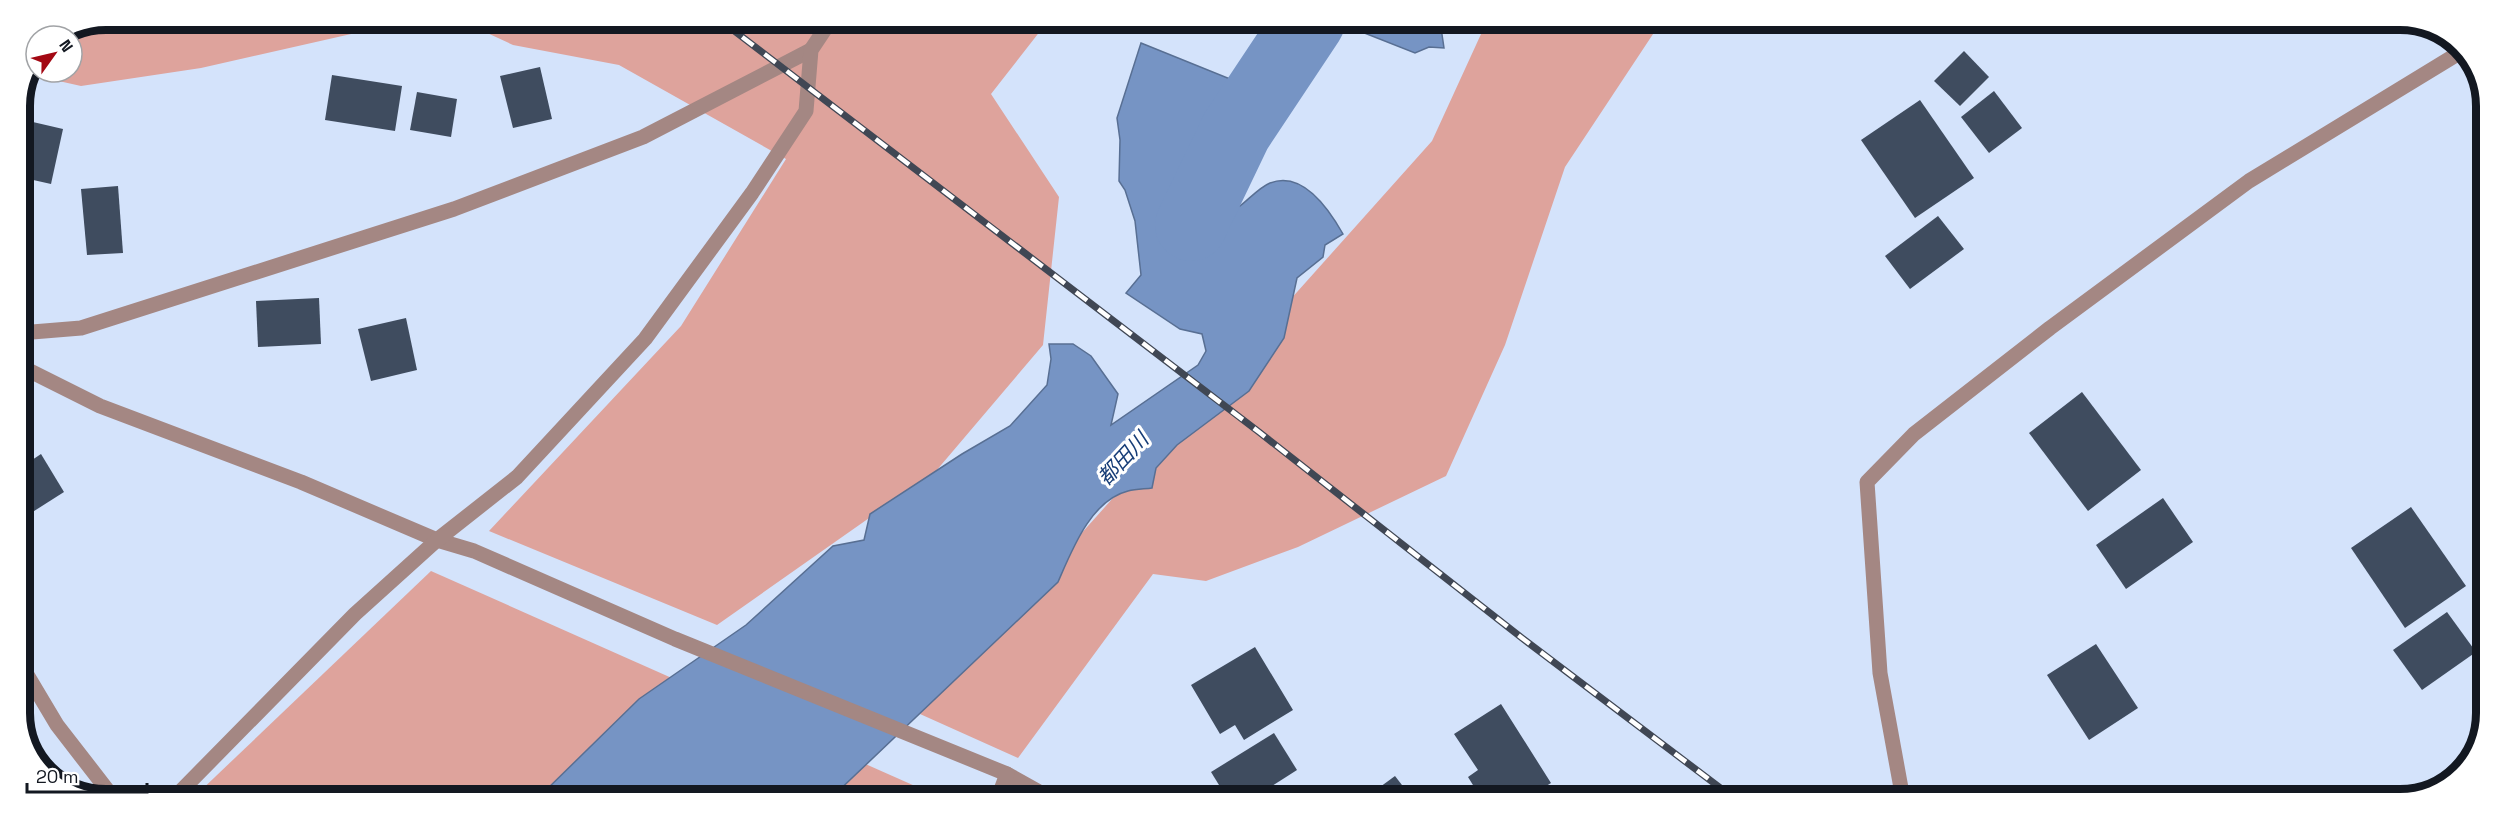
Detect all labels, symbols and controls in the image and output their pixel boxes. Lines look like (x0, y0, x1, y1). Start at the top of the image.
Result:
north arrow (24, 24, 84, 84)
text: N (54, 36, 78, 56)
water label: 都田川 (1091, 425, 1155, 491)
scale bar (27, 756, 147, 794)
text: 20 m (36, 765, 79, 788)

